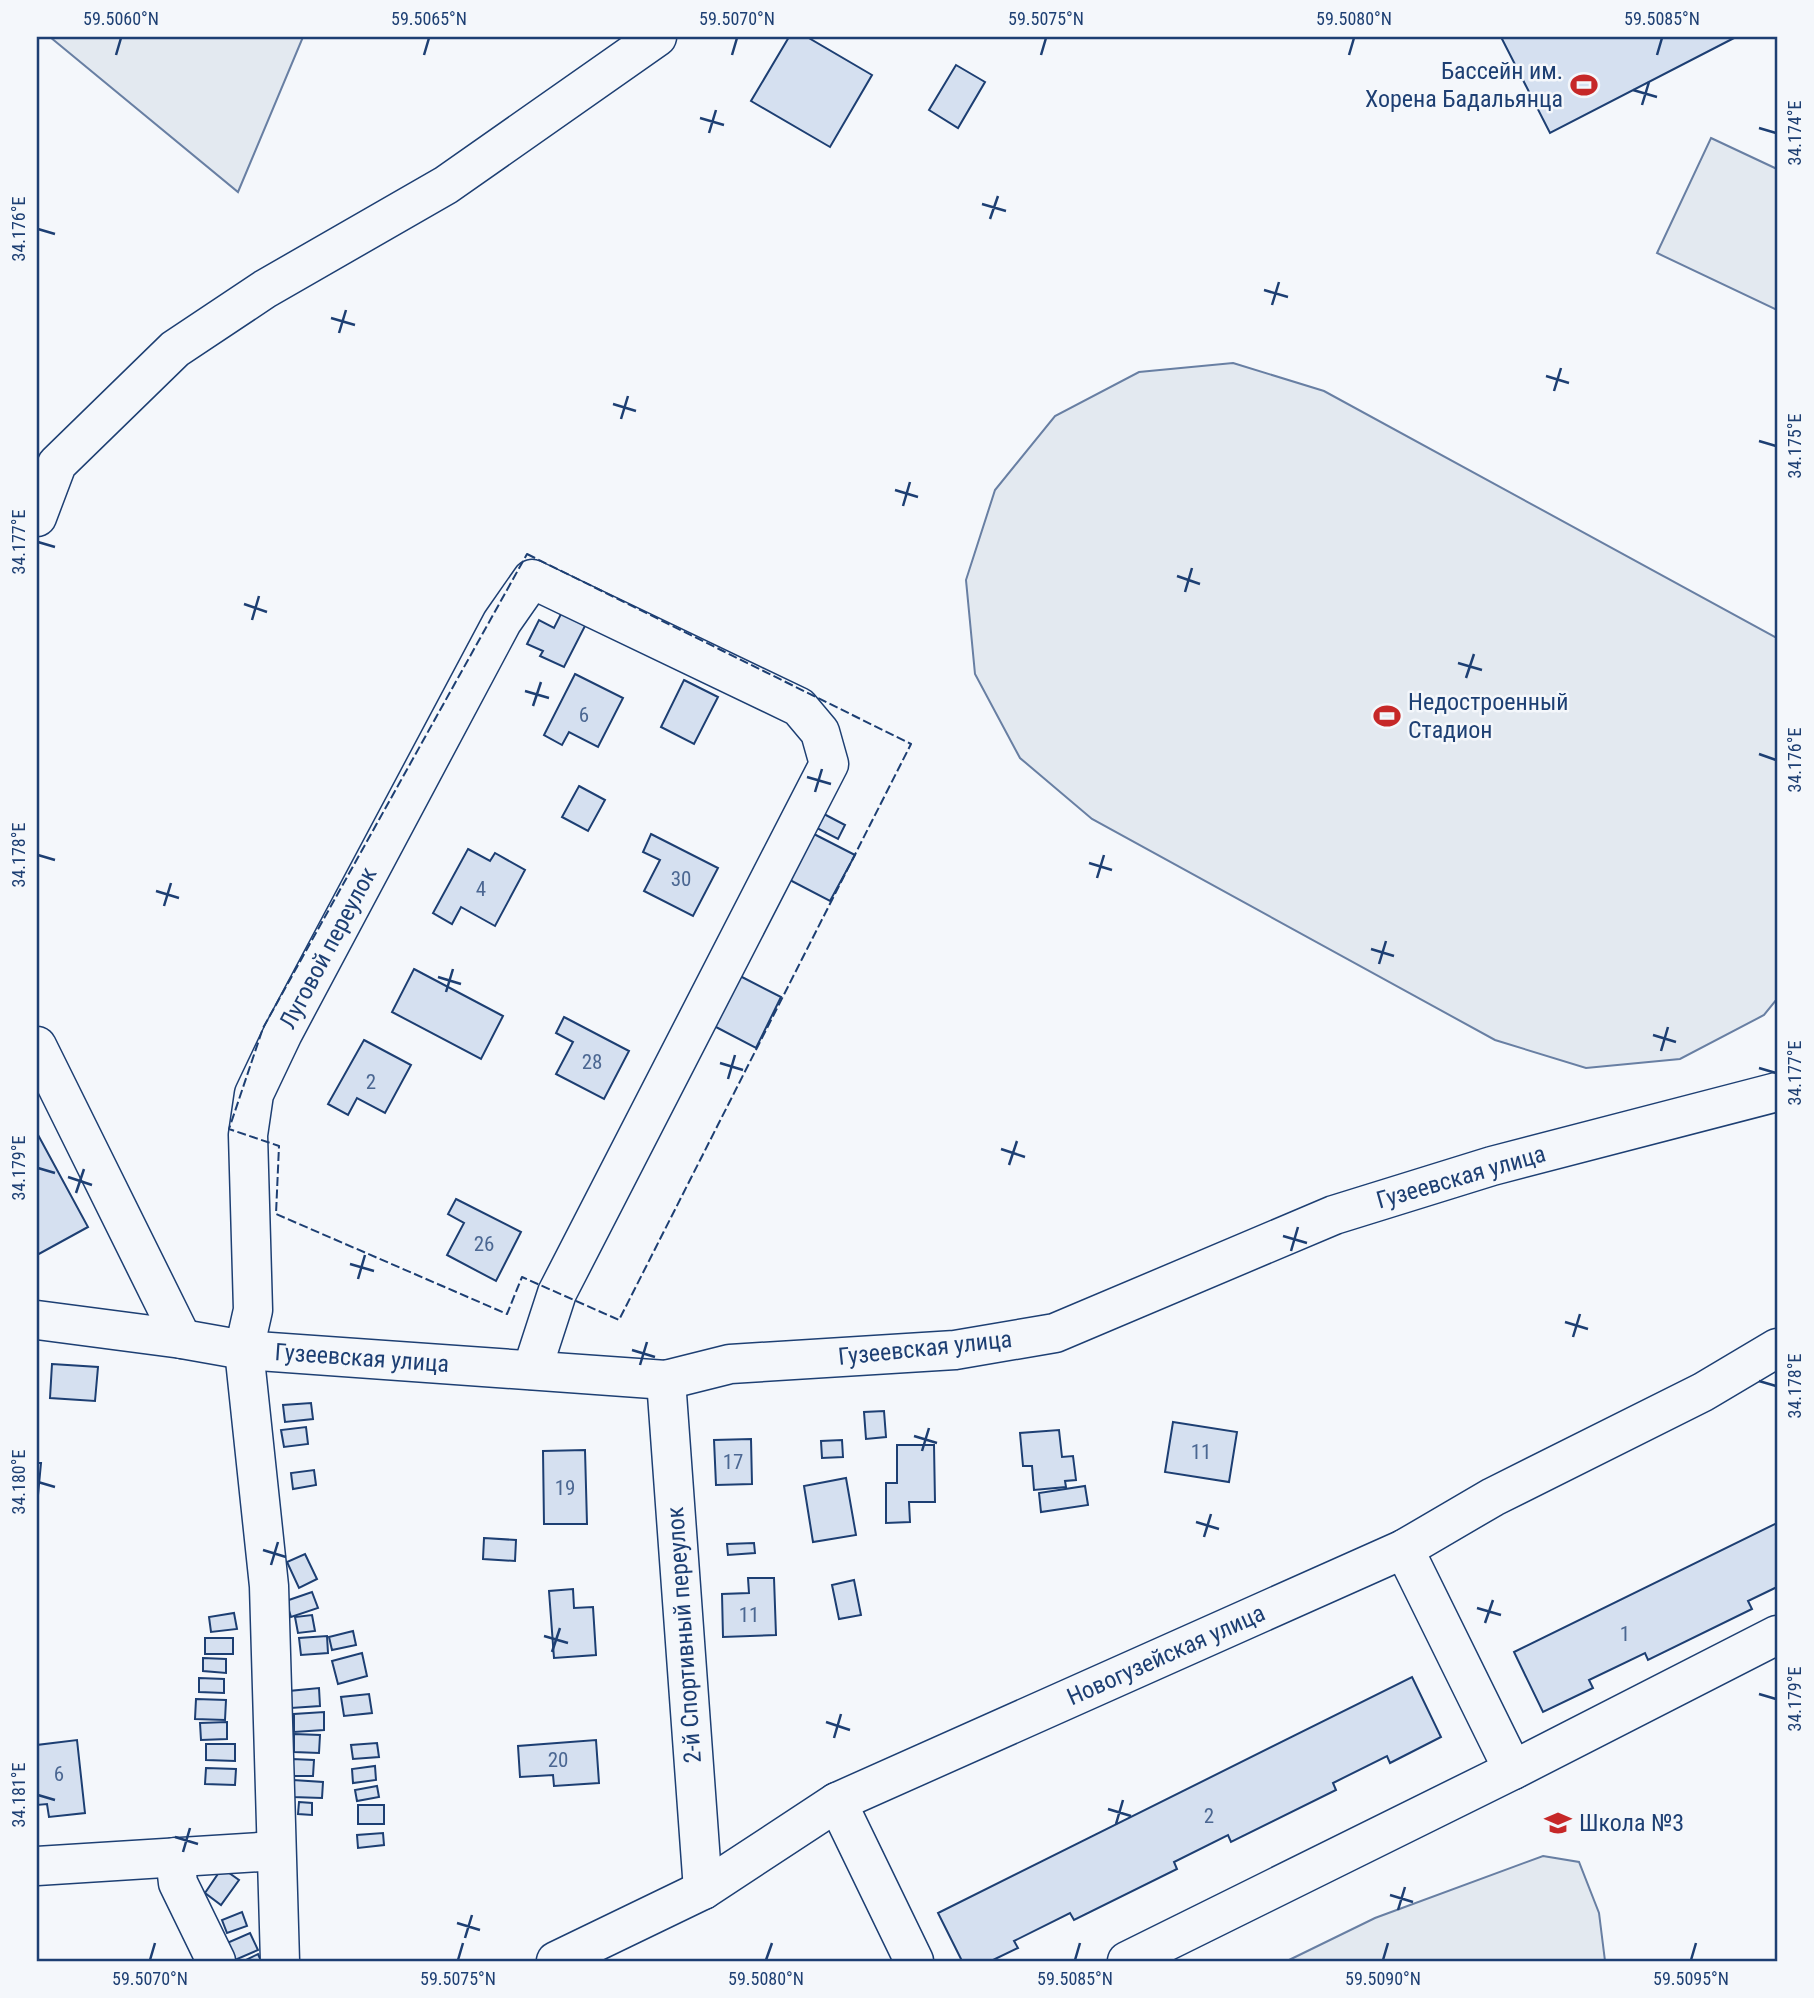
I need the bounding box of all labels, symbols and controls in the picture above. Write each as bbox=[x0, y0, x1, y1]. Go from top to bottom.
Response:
text: 59.5060°N bbox=[83, 8, 159, 29]
text: 59.5065°N bbox=[391, 8, 467, 29]
text: 59.5070°N bbox=[699, 8, 775, 29]
text: 59.5075°N bbox=[1008, 8, 1084, 29]
text: 59.5080°N bbox=[1316, 8, 1392, 29]
text: 59.5085°N bbox=[1624, 8, 1700, 29]
place label: Бассейн им. Хорена Бадальянца bbox=[1365, 57, 1563, 113]
sports icon: Бассейн им. Хорена Бадальянца bbox=[1569, 70, 1599, 100]
text: 34.174°E bbox=[1784, 101, 1805, 165]
text: 34.176°E bbox=[8, 197, 29, 261]
text: 34.175°E bbox=[1784, 414, 1805, 478]
text: 34.177°E bbox=[8, 510, 29, 574]
place label: Недостроенный Стадион bbox=[1408, 688, 1568, 744]
sports icon: Недостроенный Стадион bbox=[1372, 701, 1402, 731]
house number: 6 bbox=[579, 703, 589, 727]
text: 34.176°E bbox=[1784, 728, 1805, 792]
text: 34.178°E bbox=[8, 823, 29, 887]
street label: Луговой переулок bbox=[274, 862, 383, 1034]
house number: 30 bbox=[671, 867, 691, 891]
house number: 4 bbox=[476, 877, 486, 901]
text: 34.177°E bbox=[1784, 1041, 1805, 1105]
house number: 28 bbox=[582, 1050, 602, 1074]
house number: 2 bbox=[366, 1070, 376, 1094]
text: 34.179°E bbox=[8, 1136, 29, 1200]
street label: Гузеевская улица bbox=[1373, 1139, 1549, 1215]
house number: 26 bbox=[474, 1232, 494, 1256]
street label: Гузеевская улица bbox=[837, 1325, 1013, 1371]
street label: Гузеевская улица bbox=[274, 1338, 450, 1378]
text: 34.178°E bbox=[1784, 1354, 1805, 1418]
house number: 11 bbox=[1191, 1440, 1211, 1464]
text: 34.180°E bbox=[8, 1450, 29, 1514]
house number: 17 bbox=[723, 1450, 743, 1474]
house number: 19 bbox=[555, 1476, 575, 1500]
street label: 2-й Спортивный переулок bbox=[661, 1505, 707, 1764]
street label: Новогузейская улица bbox=[1063, 1599, 1269, 1711]
house number: 11 bbox=[739, 1603, 759, 1627]
house number: 1 bbox=[1620, 1622, 1630, 1646]
text: 34.179°E bbox=[1784, 1667, 1805, 1731]
house number: 20 bbox=[548, 1748, 568, 1772]
house number: 6 bbox=[54, 1762, 64, 1786]
text: 34.181°E bbox=[8, 1763, 29, 1827]
house number: 2 bbox=[1204, 1804, 1214, 1828]
school or university icon: Школа №3 bbox=[1543, 1808, 1573, 1838]
place label: Школа №3 bbox=[1579, 1809, 1684, 1837]
text: 59.5070°N bbox=[112, 1968, 188, 1989]
text: 59.5075°N bbox=[420, 1968, 496, 1989]
text: 59.5080°N bbox=[728, 1968, 804, 1989]
text: 59.5085°N bbox=[1037, 1968, 1113, 1989]
text: 59.5090°N bbox=[1345, 1968, 1421, 1989]
text: 59.5095°N bbox=[1653, 1968, 1729, 1989]

